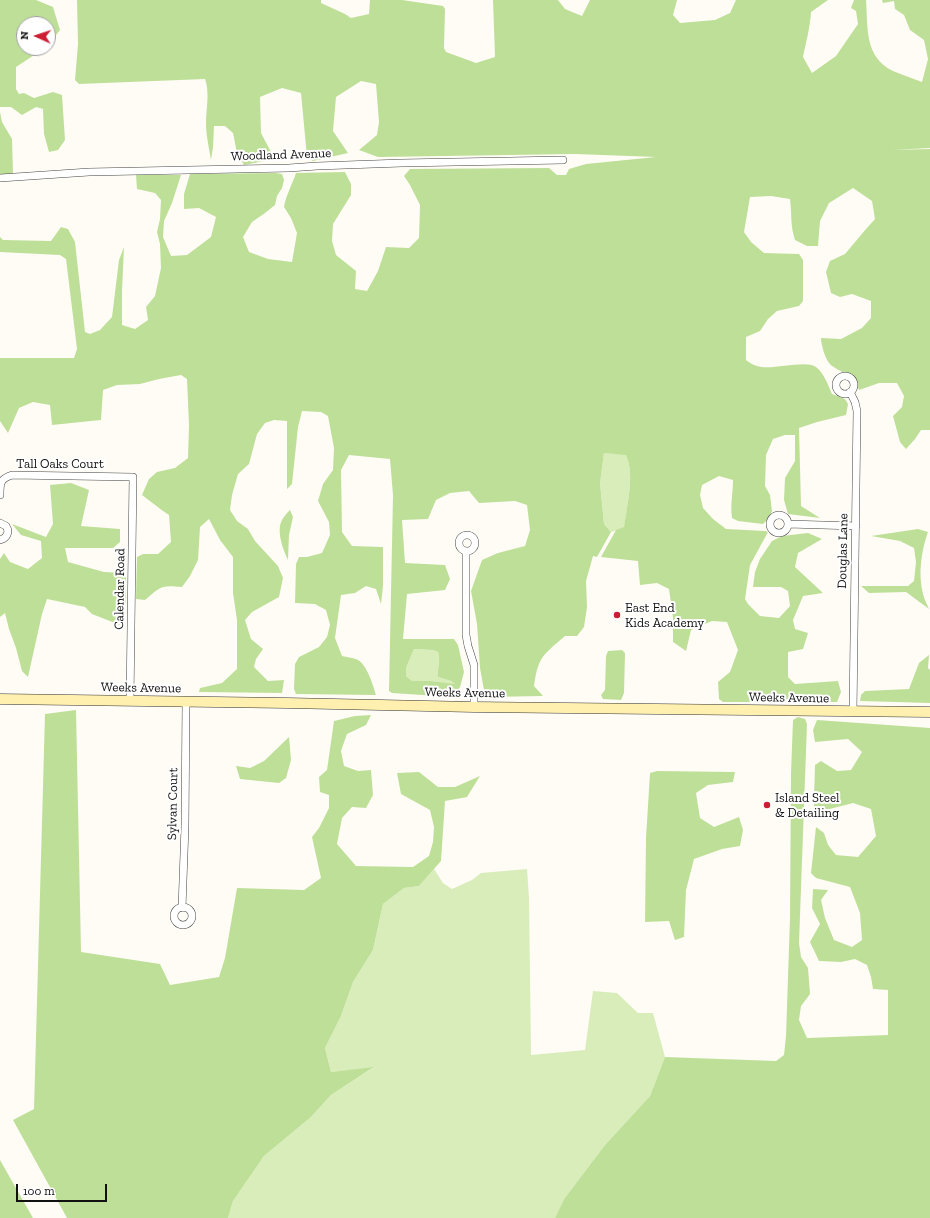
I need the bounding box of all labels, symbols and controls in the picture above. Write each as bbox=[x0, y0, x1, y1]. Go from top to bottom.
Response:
north arrow bbox=[16, 16, 56, 56]
text: N bbox=[18, 31, 31, 40]
street label: Woodland Avenue bbox=[231, 145, 331, 165]
street label: Tall Oaks Court bbox=[16, 456, 104, 472]
street label: Douglas Lane bbox=[835, 513, 851, 589]
street label: Calendar Road bbox=[111, 548, 129, 630]
place label: East End Kids Academy bbox=[625, 600, 704, 631]
marker: East End Kids Academy bbox=[612, 610, 622, 620]
street label: Weeks Avenue bbox=[101, 680, 181, 696]
street label: Weeks Avenue bbox=[425, 685, 505, 701]
street label: Weeks Avenue bbox=[749, 690, 829, 706]
street label: Sylvan Court bbox=[165, 768, 181, 840]
place label: Island Steel & Detailing bbox=[775, 790, 839, 821]
marker: Island Steel & Detailing bbox=[762, 800, 772, 810]
scale bar bbox=[18, 1176, 109, 1202]
text: 100 m bbox=[23, 1184, 55, 1198]

